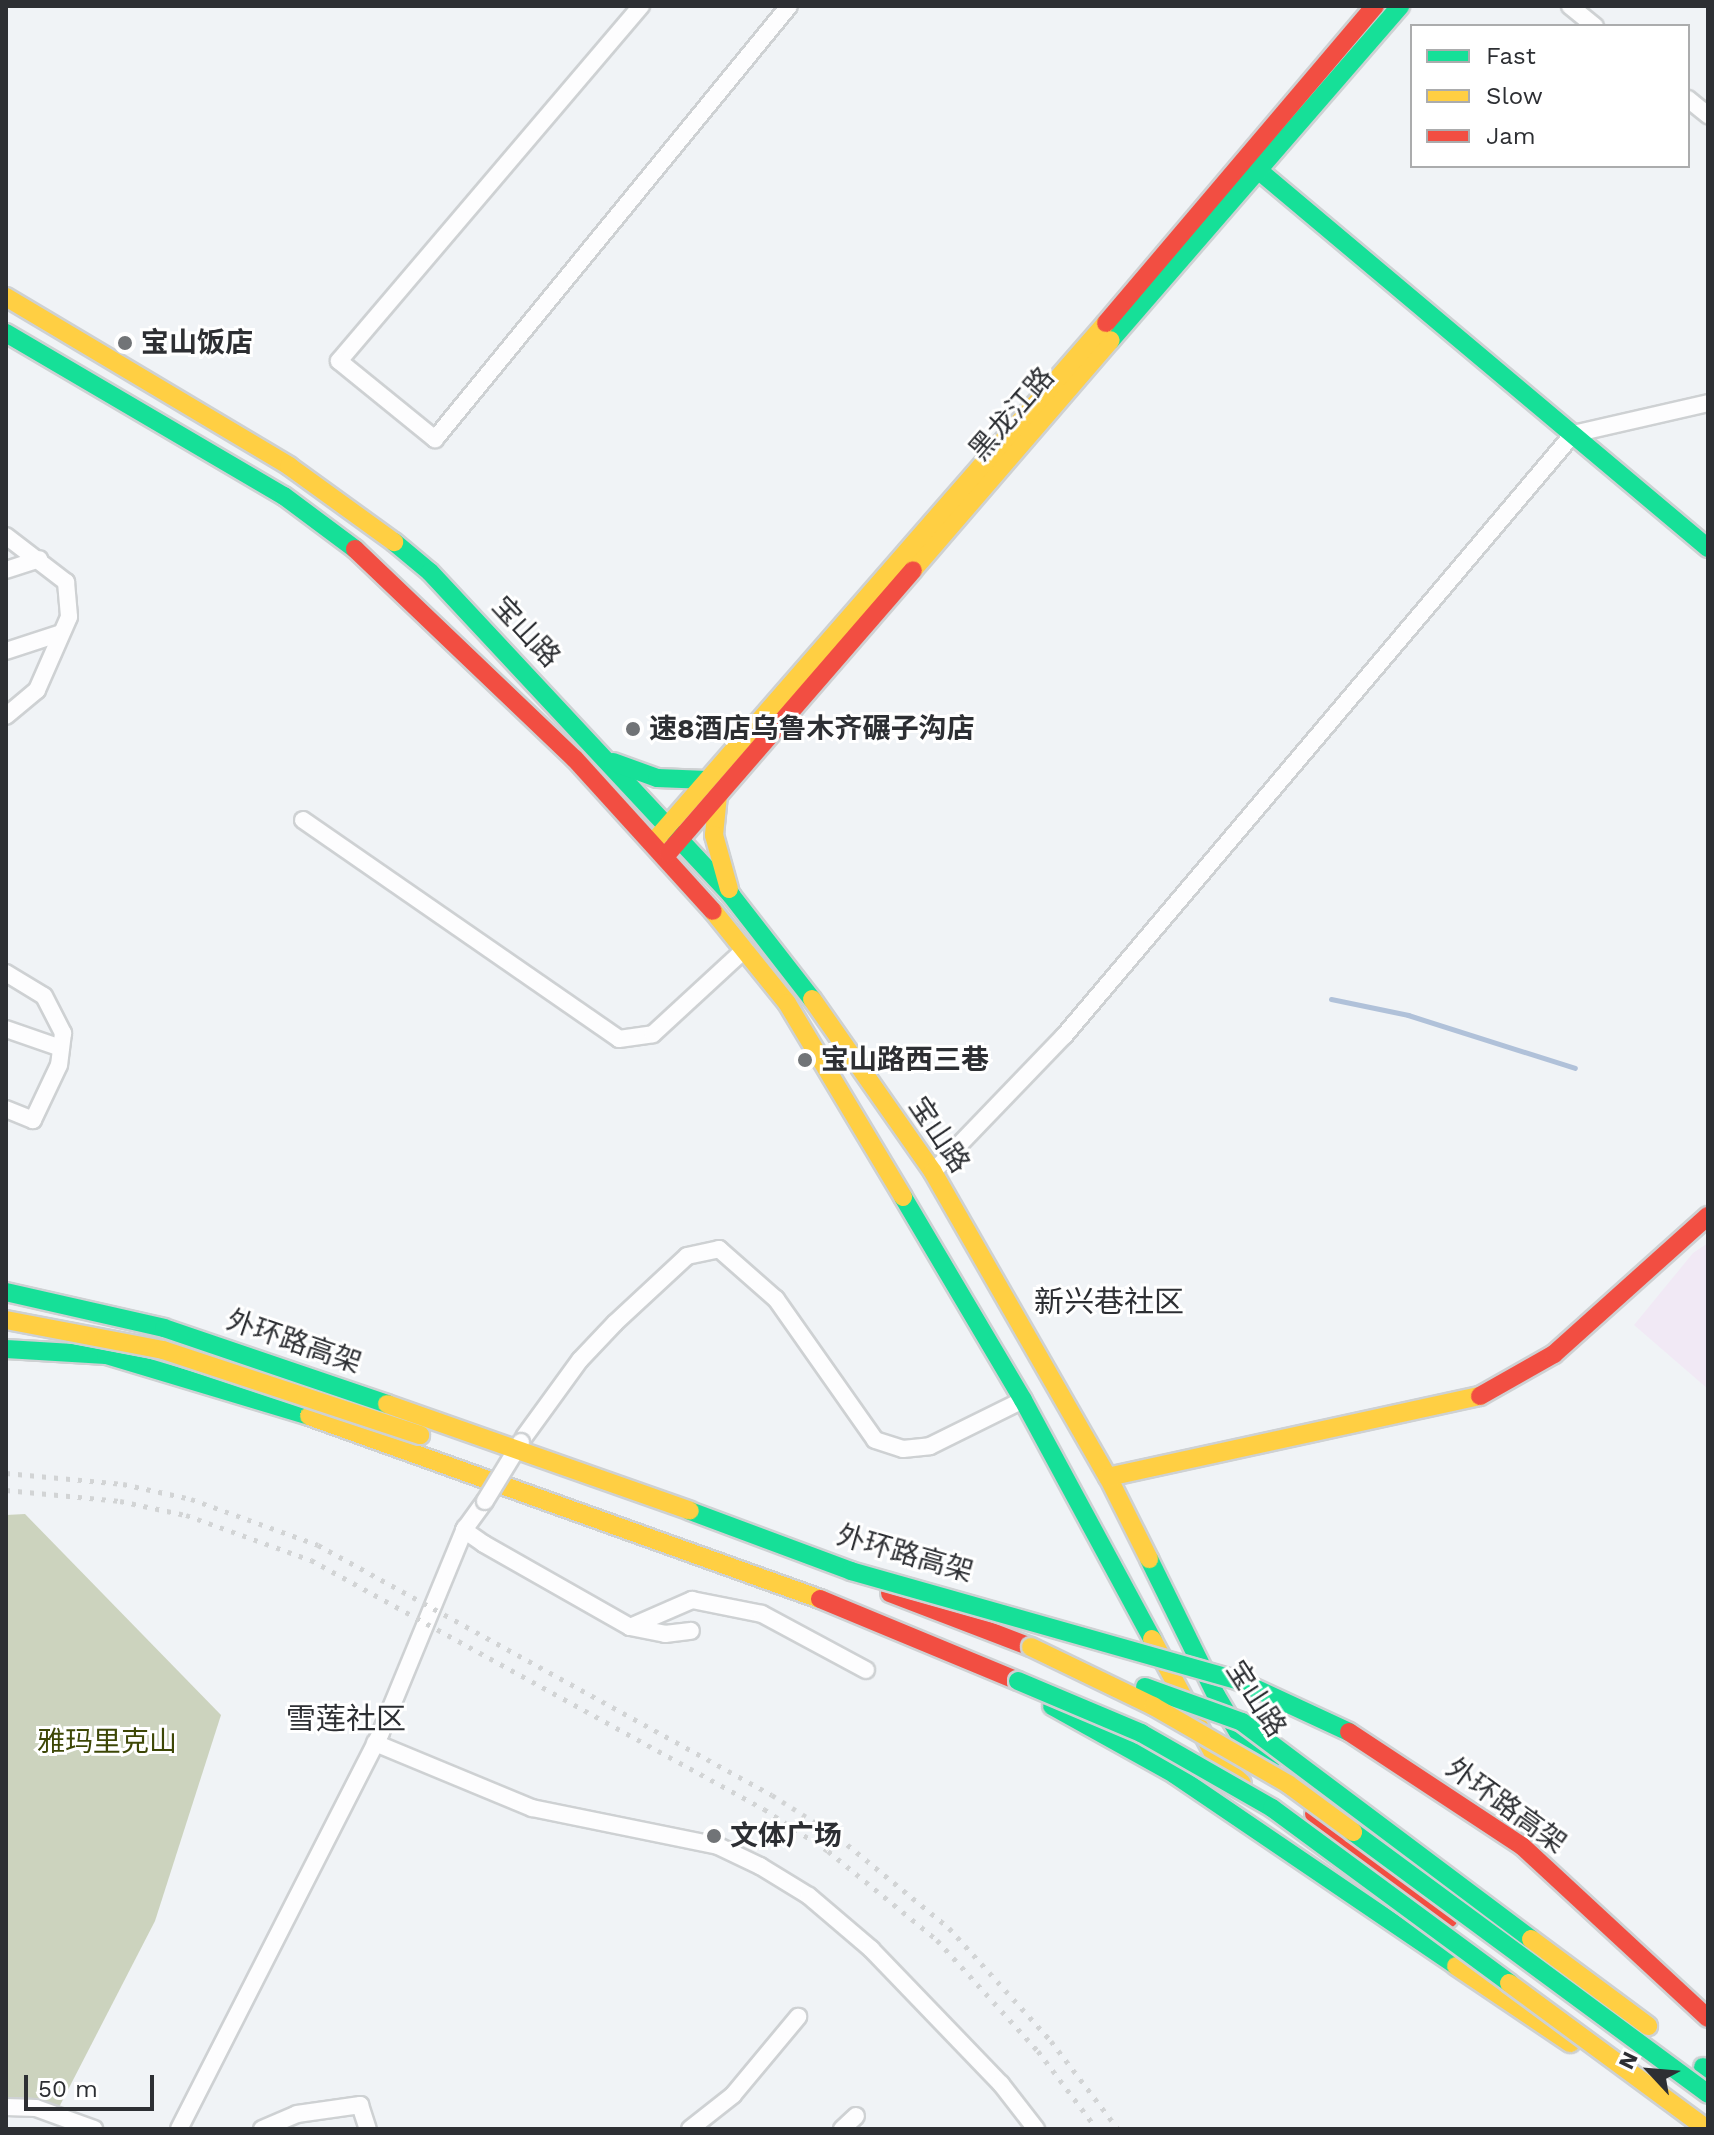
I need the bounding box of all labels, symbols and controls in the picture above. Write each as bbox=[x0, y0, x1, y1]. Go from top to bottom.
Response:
legend bbox=[1410, 24, 1690, 168]
text: Fast bbox=[1486, 42, 1536, 70]
text: Slow bbox=[1486, 82, 1543, 110]
text: Jam bbox=[1486, 122, 1536, 150]
place label: 宝山饭店 bbox=[141, 326, 253, 360]
marker: 宝山饭店 bbox=[116, 334, 134, 352]
street label: 黑龙江路 bbox=[963, 361, 1061, 467]
street label: 宝山路 bbox=[485, 590, 567, 674]
place label: 速8酒店乌鲁木齐碾子沟店 bbox=[649, 712, 975, 746]
marker: 速8酒店乌鲁木齐碾子沟店 bbox=[624, 720, 642, 738]
place label: 宝山路西三巷 bbox=[821, 1043, 989, 1077]
marker: 宝山路西三巷 bbox=[796, 1051, 814, 1069]
street label: 宝山路 bbox=[902, 1091, 976, 1179]
district label: 新兴巷社区 bbox=[1034, 1284, 1184, 1320]
street label: 外环路高架 bbox=[222, 1303, 366, 1381]
street label: 外环路高架 bbox=[833, 1519, 977, 1589]
street label: 宝山路 bbox=[1219, 1655, 1293, 1743]
district label: 雪莲社区 bbox=[286, 1701, 406, 1737]
park label: 雅玛里克山 bbox=[37, 1725, 177, 1759]
street label: 外环路高架 bbox=[1439, 1751, 1573, 1861]
place label: 文体广场 bbox=[730, 1819, 842, 1853]
marker: 文体广场 bbox=[705, 1827, 723, 1845]
north arrow bbox=[1610, 2031, 1690, 2111]
text: N bbox=[1613, 2047, 1643, 2073]
scale bar bbox=[28, 2059, 158, 2109]
text: 50 m bbox=[38, 2075, 98, 2103]

